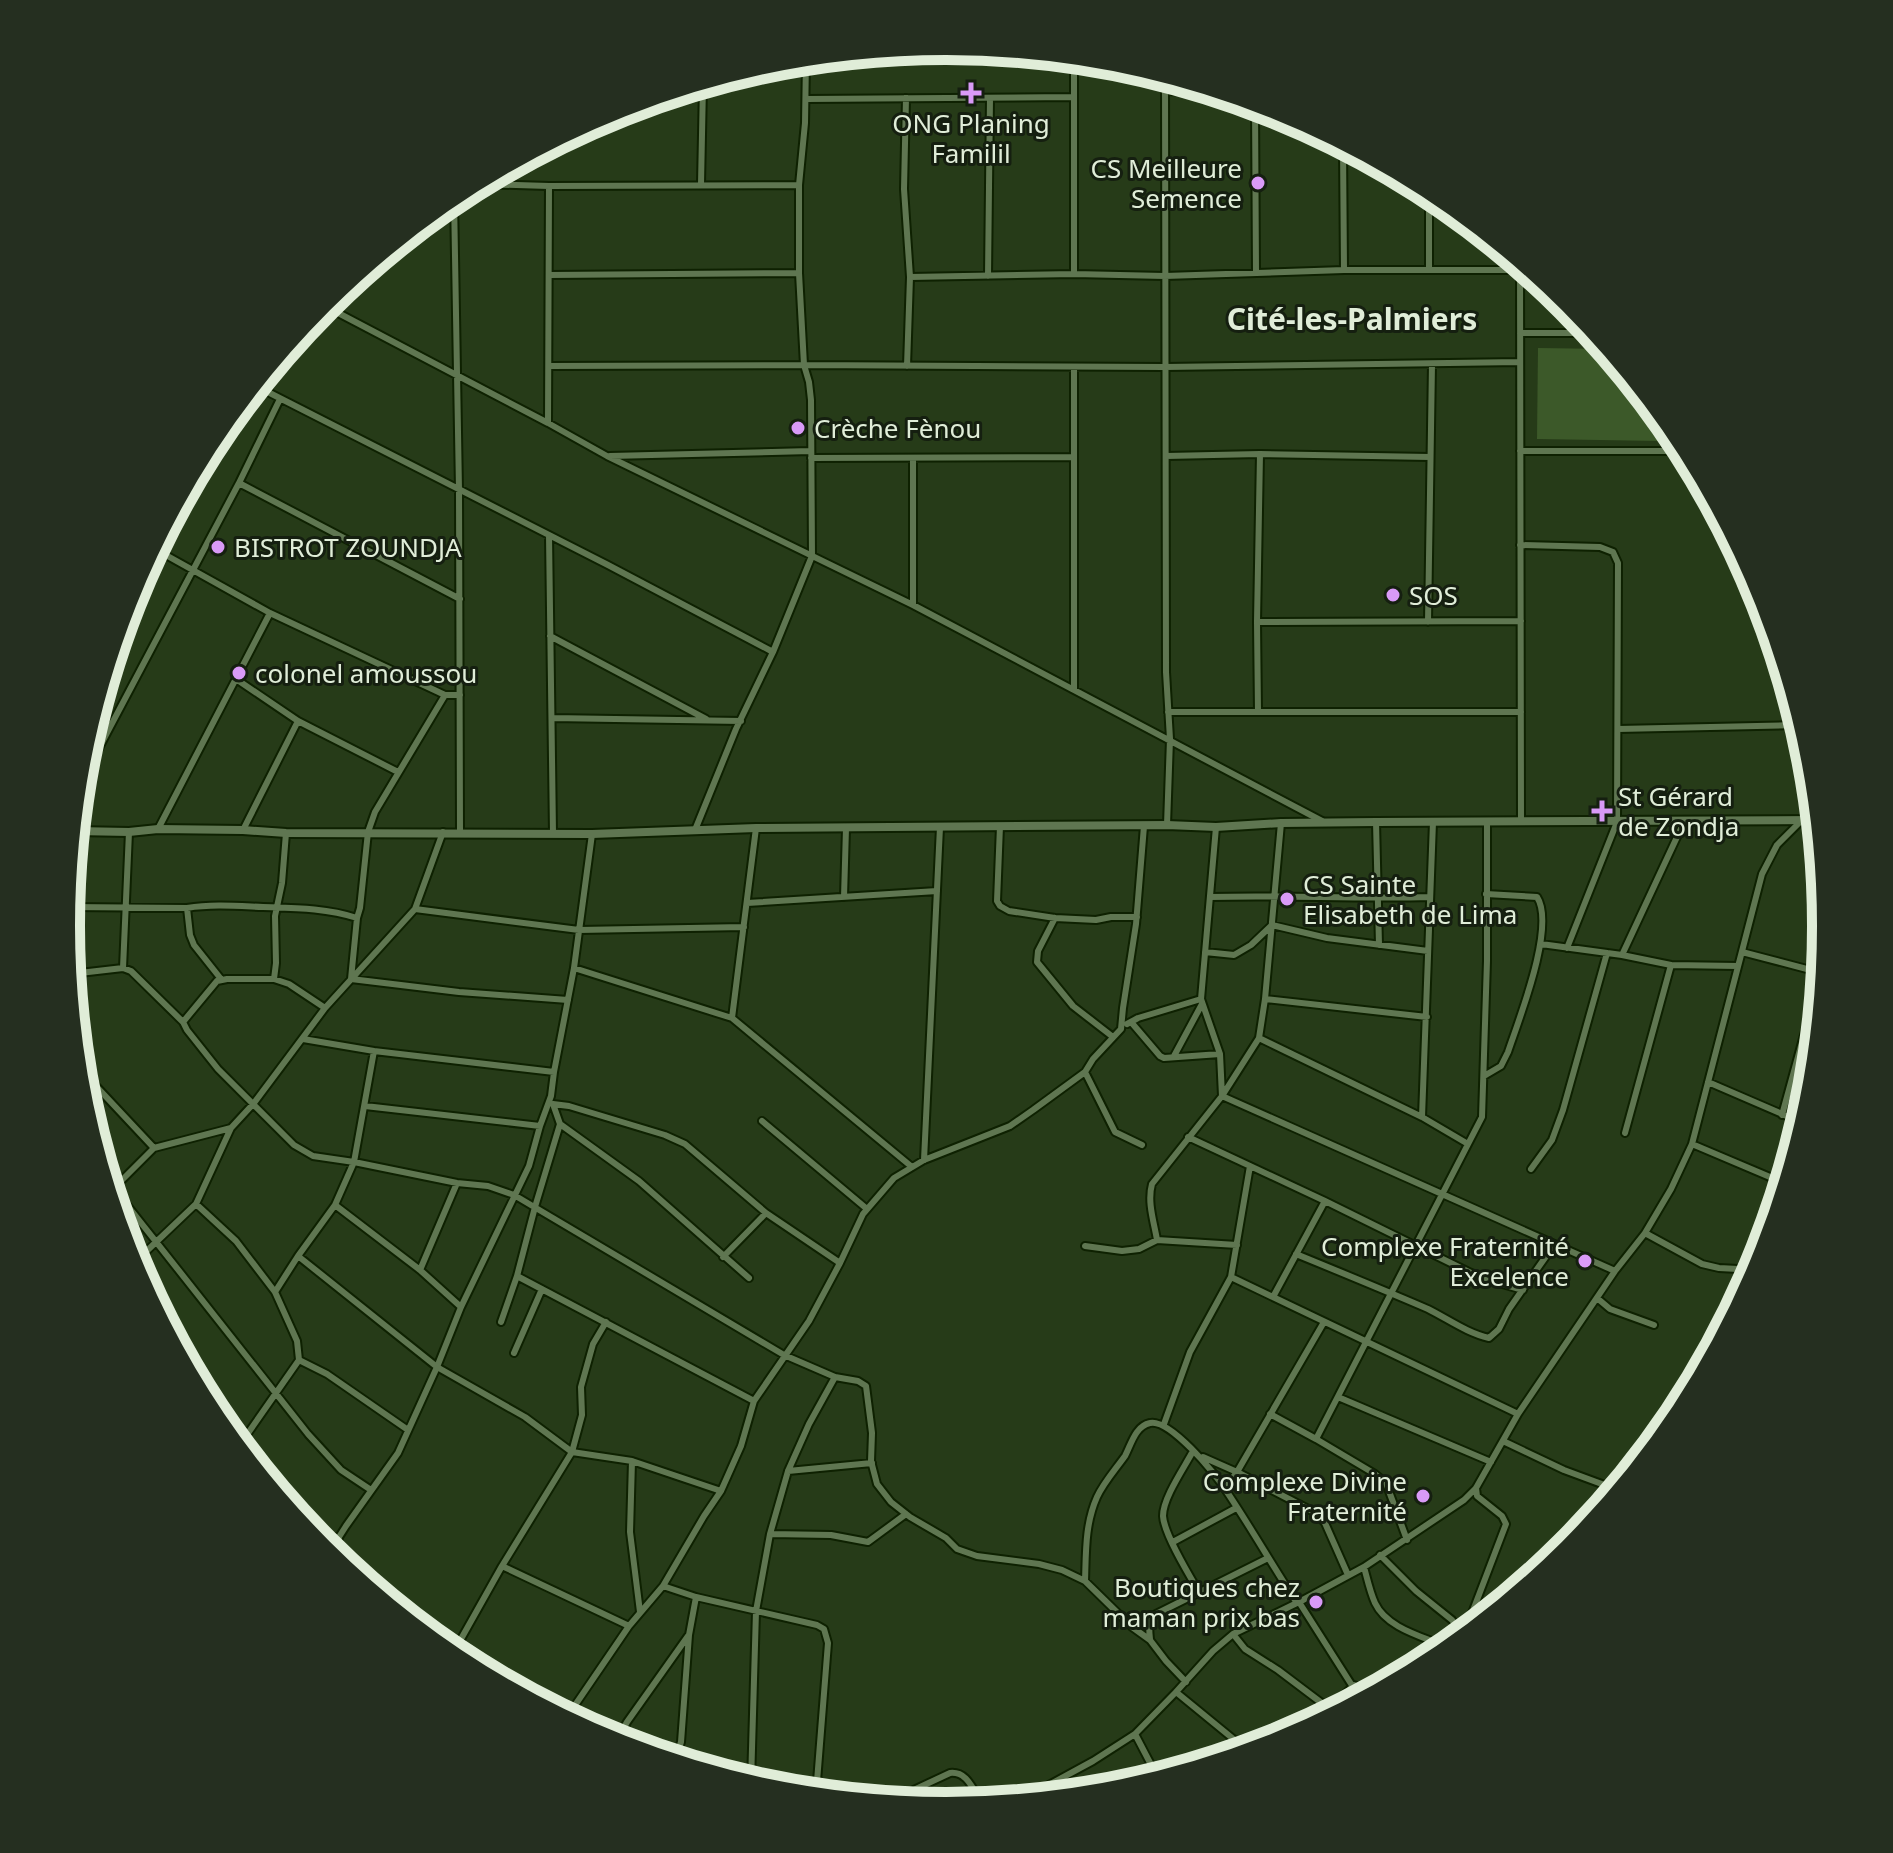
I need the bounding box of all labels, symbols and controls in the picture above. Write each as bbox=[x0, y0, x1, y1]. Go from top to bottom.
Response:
marker: ONG Planing Familil bbox=[960, 82, 982, 104]
place label: ONG Planing Familil bbox=[892, 105, 1050, 171]
place label: CS Meilleure Semence bbox=[1091, 150, 1242, 216]
marker: CS Meilleure Semence bbox=[1249, 174, 1267, 192]
district label: Cité-les-Palmiers bbox=[1227, 298, 1477, 339]
place label: Crèche Fènou bbox=[814, 410, 981, 446]
marker: Crèche Fènou bbox=[789, 419, 807, 437]
place label: BISTROT ZOUNDJA bbox=[234, 529, 462, 565]
marker: BISTROT ZOUNDJA bbox=[209, 538, 227, 556]
place label: SOS bbox=[1409, 577, 1458, 613]
marker: SOS bbox=[1384, 586, 1402, 604]
place label: colonel amoussou bbox=[255, 655, 477, 691]
marker: colonel amoussou bbox=[230, 664, 248, 682]
place label: St Gérard de Zondja bbox=[1618, 778, 1739, 844]
marker: St Gérard de Zondja bbox=[1593, 802, 1611, 820]
place label: CS Sainte Elisabeth de Lima bbox=[1303, 866, 1517, 932]
marker: CS Sainte Elisabeth de Lima bbox=[1278, 890, 1296, 908]
place label: Complexe Fraternité Excelence bbox=[1321, 1228, 1569, 1294]
marker: Complexe Fraternité Excelence bbox=[1576, 1252, 1594, 1270]
place label: Complexe Divine Fraternité bbox=[1203, 1463, 1407, 1529]
marker: Complexe Divine Fraternité bbox=[1414, 1487, 1432, 1505]
place label: Boutiques chez maman prix bas bbox=[1102, 1569, 1300, 1635]
marker: Boutiques chez maman prix bas bbox=[1307, 1593, 1325, 1611]

